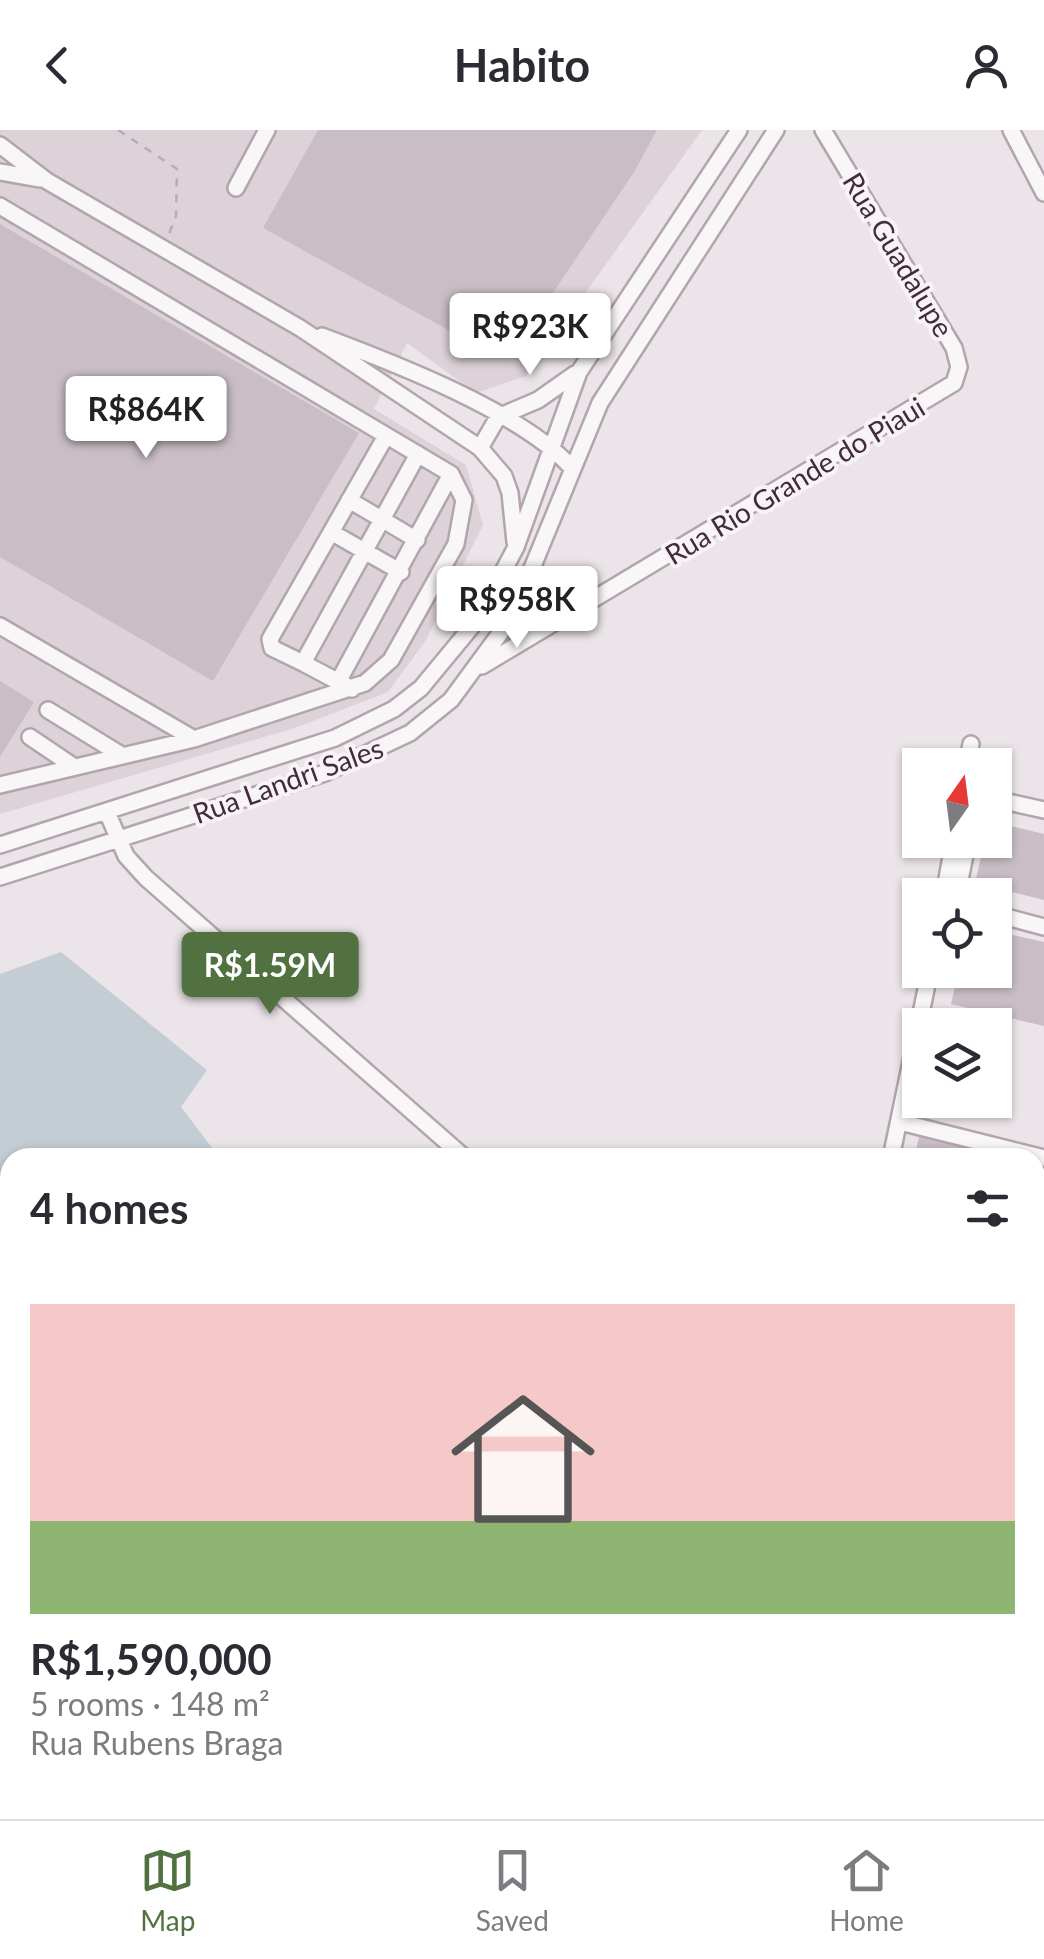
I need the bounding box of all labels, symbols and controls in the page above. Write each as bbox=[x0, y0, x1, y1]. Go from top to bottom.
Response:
icon: back bbox=[30, 38, 85, 93]
text: Habito bbox=[454, 38, 590, 92]
icon: person bbox=[959, 38, 1014, 93]
street label: Rua Guadalupe bbox=[836, 166, 961, 343]
pin: R$923K bbox=[449, 293, 611, 378]
text: R$923K bbox=[472, 306, 588, 345]
pin: R$864K bbox=[65, 376, 227, 461]
text: R$864K bbox=[88, 389, 204, 428]
street label: Rua Rio Grande do Piaui bbox=[659, 389, 930, 571]
pin: R$958K bbox=[436, 566, 598, 651]
text: R$958K bbox=[459, 579, 575, 618]
street label: Rua Landri Sales bbox=[188, 730, 387, 830]
north arrow bbox=[902, 748, 1012, 858]
map controls bbox=[902, 748, 1012, 1118]
button: locate bbox=[902, 878, 1012, 988]
pin: R$1.59M bbox=[178, 932, 362, 1017]
text: R$1.59M bbox=[204, 945, 336, 984]
button: layers bbox=[902, 1008, 1012, 1118]
icon: filters bbox=[960, 1181, 1015, 1236]
text: 4 homes bbox=[30, 1183, 188, 1233]
icon: home bbox=[433, 1369, 613, 1549]
text: R$1,590,000 bbox=[30, 1634, 272, 1684]
text: 5 rooms · 148 m² bbox=[30, 1684, 270, 1723]
text: Rua Rubens Braga bbox=[30, 1723, 283, 1762]
tab: Map bbox=[140, 1843, 195, 1937]
tab: Saved bbox=[476, 1843, 549, 1937]
tab: Home bbox=[829, 1843, 904, 1937]

